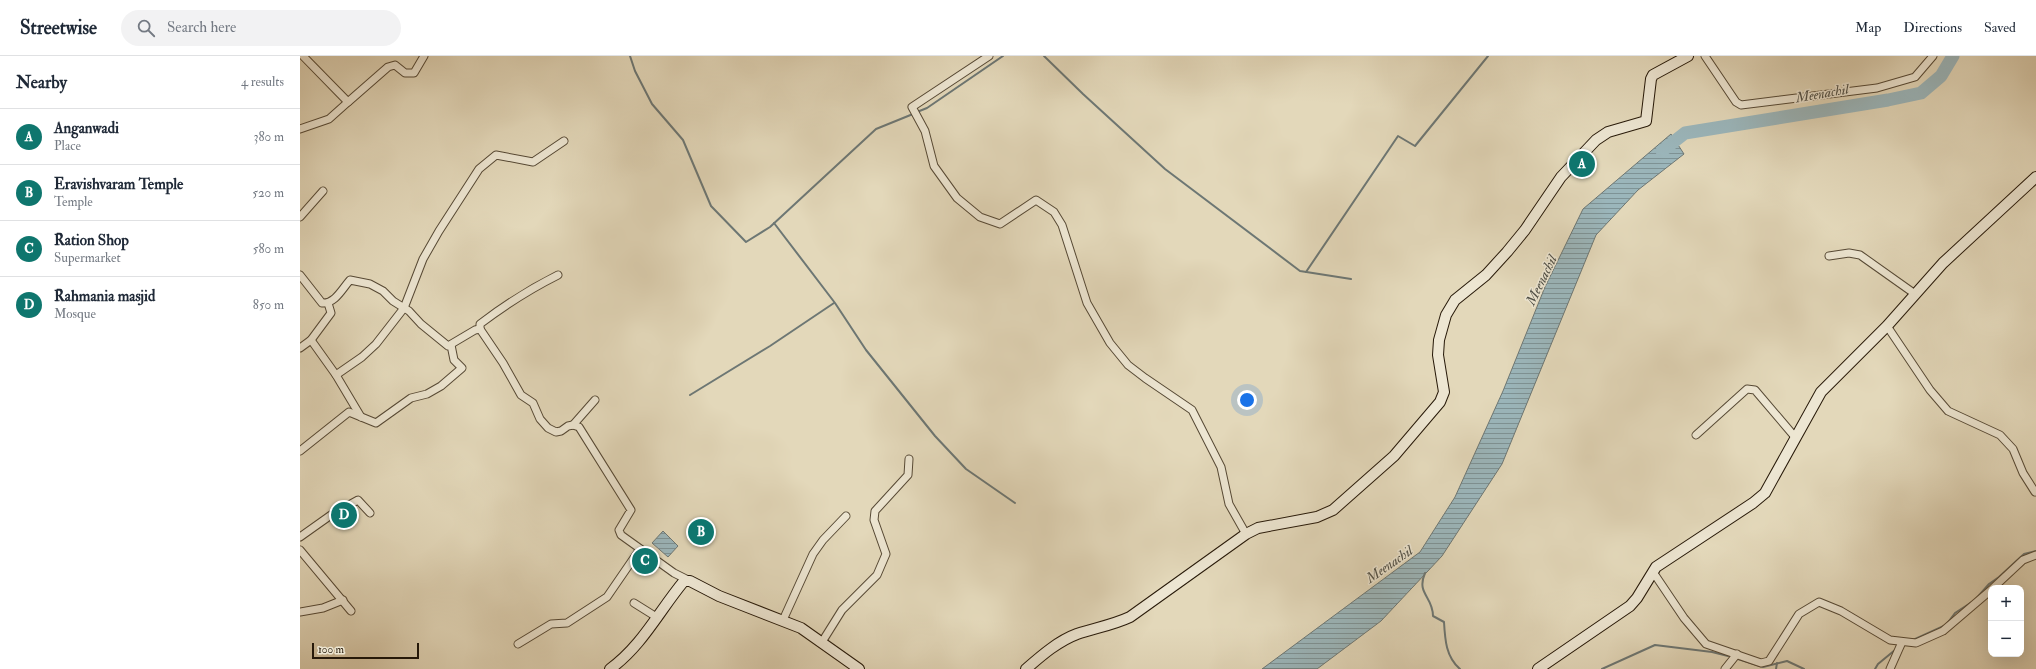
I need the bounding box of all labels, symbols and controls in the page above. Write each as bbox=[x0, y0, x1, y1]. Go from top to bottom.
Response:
search box bbox=[121, 10, 401, 46]
text: Streetwise bbox=[20, 16, 97, 40]
icon: search bbox=[135, 17, 157, 39]
text: Search here bbox=[167, 18, 236, 37]
text: Map bbox=[1855, 19, 1881, 36]
text: Directions bbox=[1903, 19, 1962, 36]
text: Saved bbox=[1984, 19, 2016, 36]
text: Nearby bbox=[16, 72, 67, 93]
text: 4 results bbox=[241, 74, 284, 90]
water label: Meenachil bbox=[1793, 80, 1852, 107]
text: Anganwadi bbox=[54, 119, 119, 138]
text: A bbox=[25, 129, 33, 145]
text: 380 m bbox=[253, 129, 284, 145]
text: Place bbox=[54, 138, 81, 154]
pin: A bbox=[1569, 149, 1595, 179]
text: Eravishvaram Temple bbox=[54, 175, 183, 194]
text: B bbox=[25, 185, 33, 201]
text: 520 m bbox=[252, 185, 284, 201]
text: Temple bbox=[54, 194, 93, 210]
text: Ration Shop bbox=[54, 231, 129, 250]
text: C bbox=[24, 241, 34, 257]
text: 580 m bbox=[253, 241, 284, 257]
text: Supermarket bbox=[54, 250, 121, 266]
water label: Meenachil bbox=[1522, 251, 1562, 309]
text: Rahmania masjid bbox=[54, 287, 155, 306]
text: D bbox=[24, 297, 34, 313]
text: 850 m bbox=[253, 297, 284, 313]
text: Mosque bbox=[54, 306, 96, 322]
your location bbox=[1237, 390, 1257, 410]
pin: D bbox=[331, 500, 357, 530]
pin: B bbox=[688, 517, 714, 547]
water label: Meenachil bbox=[1362, 541, 1417, 587]
pin: C bbox=[632, 546, 658, 576]
map controls bbox=[1988, 585, 2024, 657]
button: + bbox=[1988, 585, 2024, 621]
button: − bbox=[1988, 621, 2024, 657]
scale bar bbox=[312, 641, 419, 660]
text: 100 m bbox=[318, 643, 344, 656]

